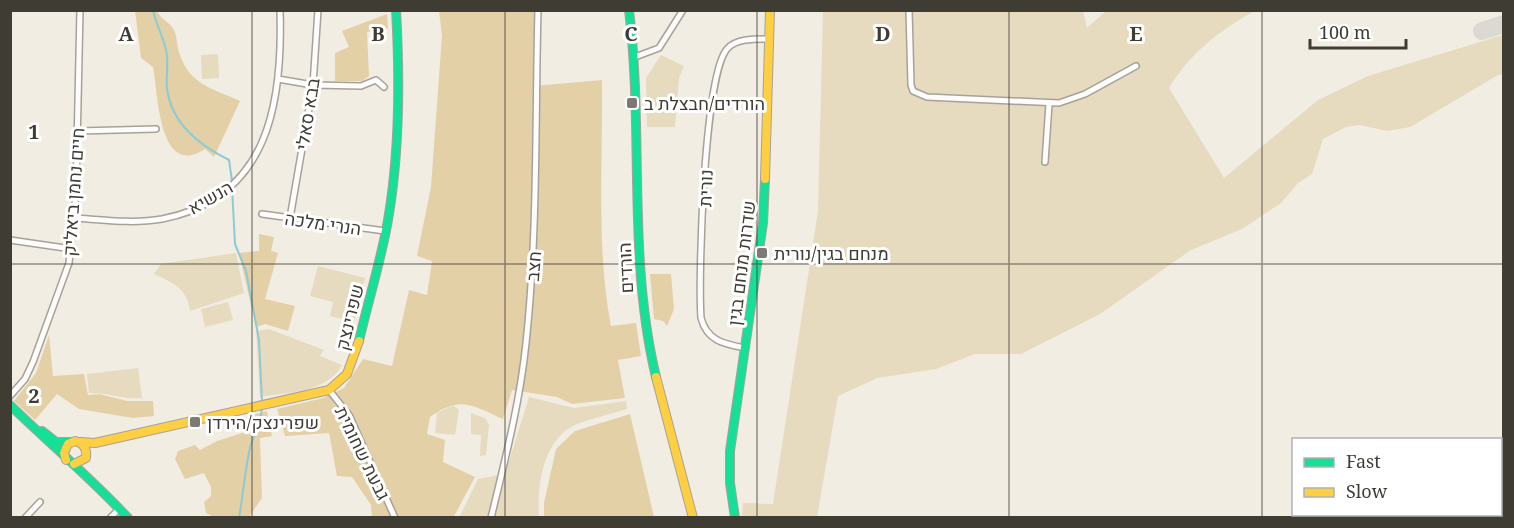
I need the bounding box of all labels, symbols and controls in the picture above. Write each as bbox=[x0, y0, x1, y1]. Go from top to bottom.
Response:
scale bar bbox=[1310, 12, 1406, 50]
text: A bbox=[118, 20, 134, 47]
text: B bbox=[371, 20, 385, 47]
text: C bbox=[624, 20, 638, 47]
text: D bbox=[875, 20, 891, 47]
text: E bbox=[1129, 20, 1143, 47]
text: 100 m bbox=[1319, 20, 1371, 44]
street label: בבא סאלי bbox=[289, 76, 325, 152]
place label: הורדים/חבצלת ב bbox=[644, 91, 765, 115]
marker: הורדים/חבצלת ב bbox=[625, 96, 639, 110]
text: 1 bbox=[28, 118, 40, 145]
street label: חיים נחמן ביאליק bbox=[57, 127, 89, 257]
street label: נורית bbox=[692, 169, 718, 207]
street label: הנשיא bbox=[183, 175, 237, 219]
street label: שדרות מנחם בגין bbox=[721, 199, 761, 327]
street label: הנרי מלכה bbox=[283, 206, 363, 240]
place label: מנחם בגין/נורית bbox=[774, 241, 889, 265]
street label: הורדים bbox=[612, 242, 638, 294]
marker: מנחם בגין/נורית bbox=[755, 246, 769, 260]
street label: חצב bbox=[520, 250, 546, 282]
street label: שפרינצק bbox=[329, 281, 369, 353]
text: 2 bbox=[28, 382, 40, 409]
street label: גבעת שחומית bbox=[330, 402, 396, 504]
place label: שפרינצק/הירדן bbox=[207, 410, 319, 434]
marker: שפרינצק/הירדן bbox=[188, 415, 202, 429]
legend bbox=[1292, 438, 1502, 516]
text: Fast bbox=[1346, 449, 1381, 473]
text: Slow bbox=[1346, 479, 1388, 503]

